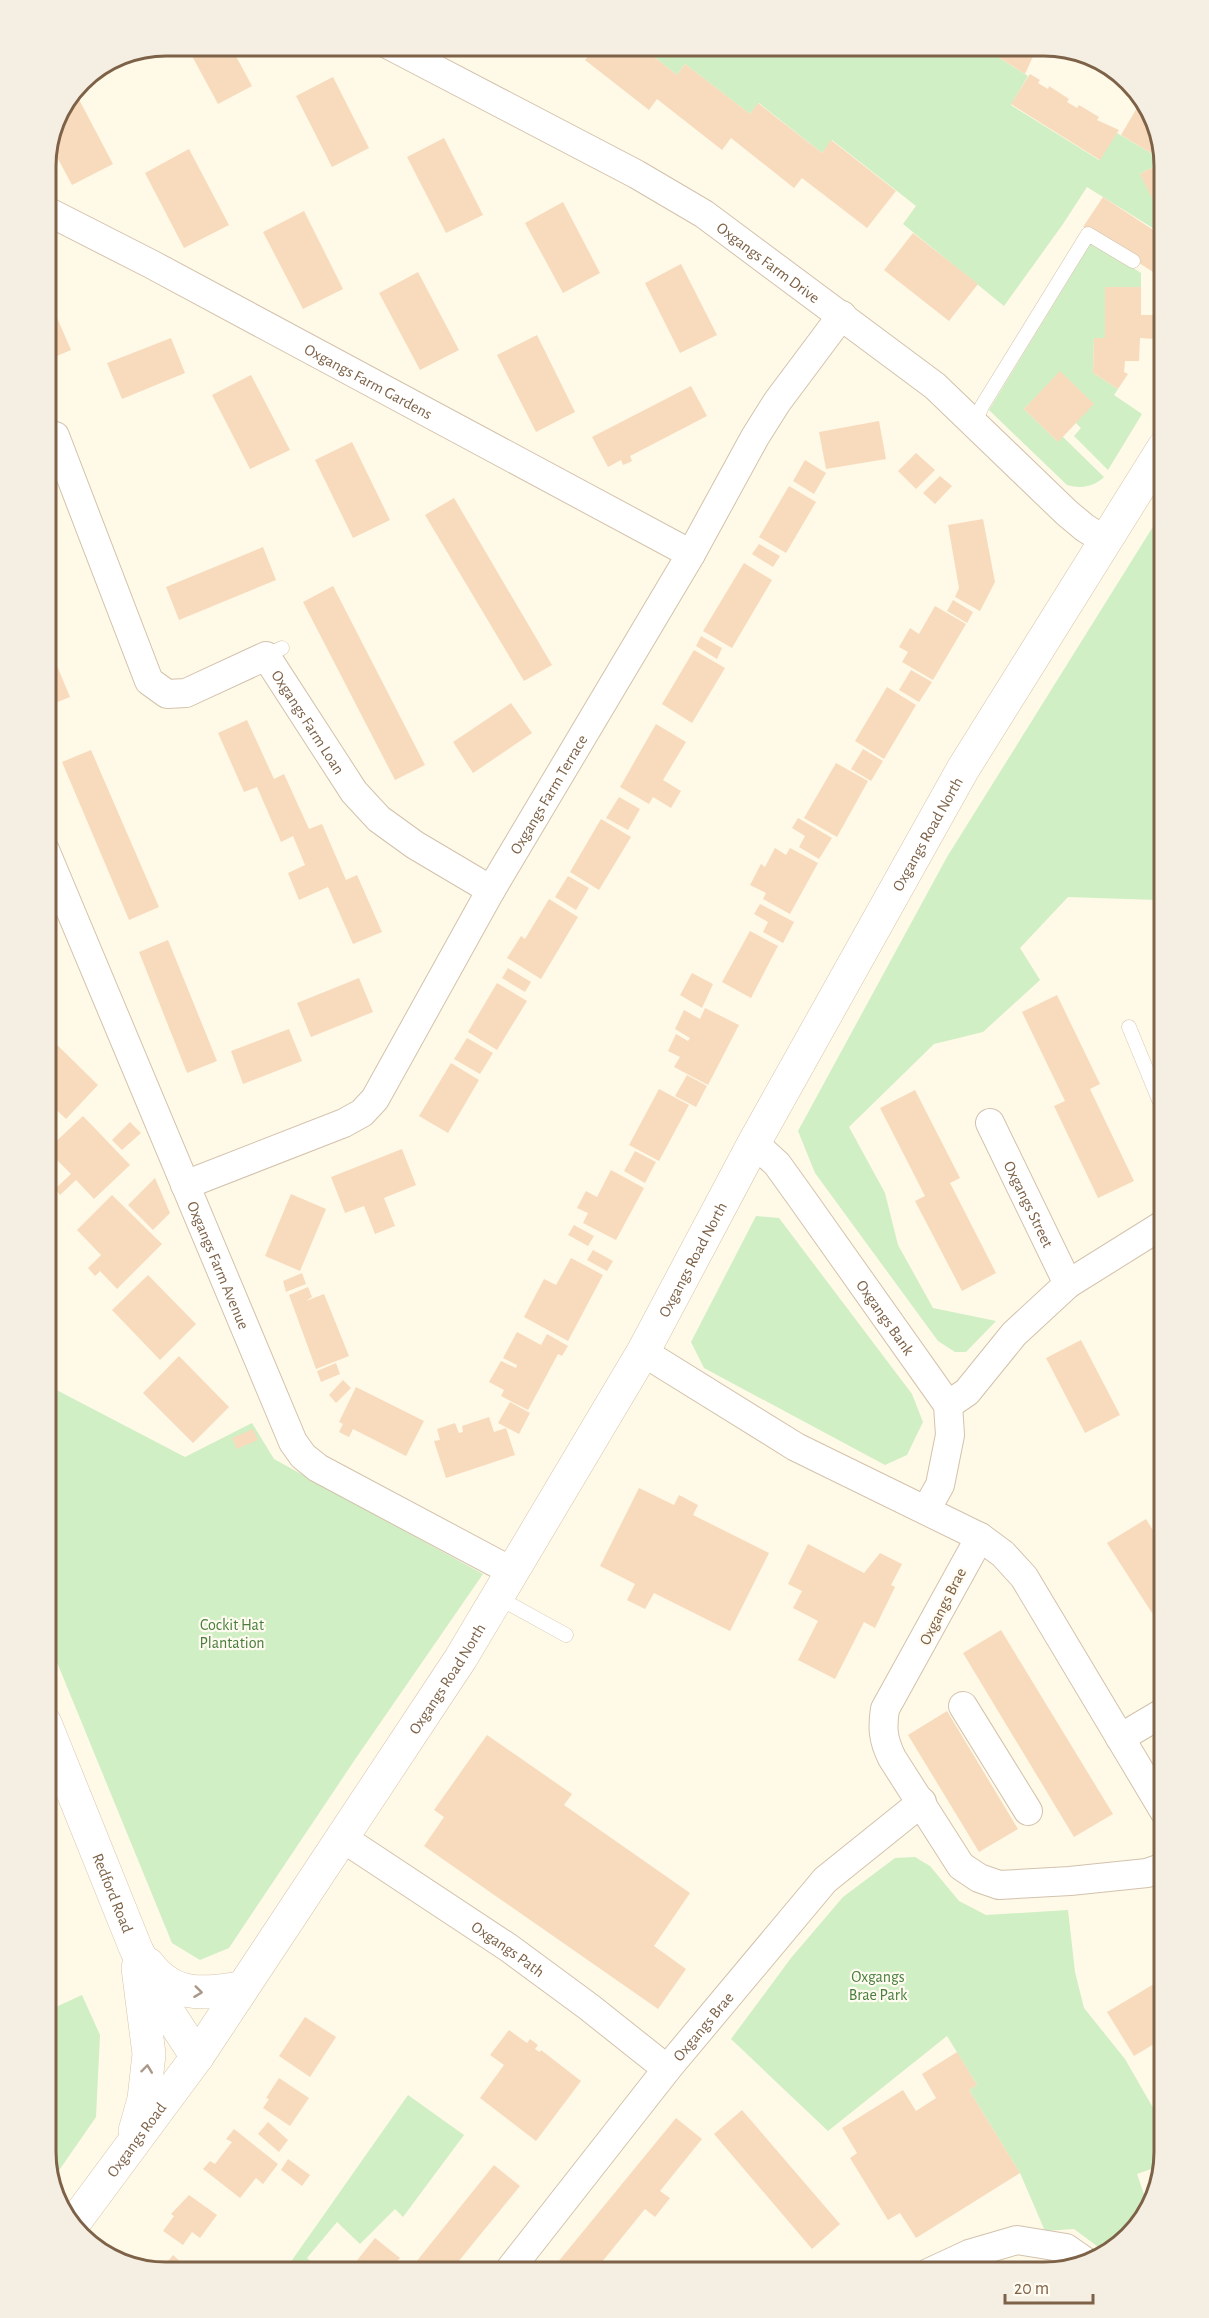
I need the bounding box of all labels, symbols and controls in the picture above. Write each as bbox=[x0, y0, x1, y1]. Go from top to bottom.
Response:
street label: Oxgangs Farm Drive bbox=[713, 219, 822, 306]
street label: Oxgangs Farm Gardens bbox=[302, 341, 435, 423]
street label: Oxgangs Farm Loan bbox=[268, 667, 347, 777]
street label: Oxgangs Farm Terrace bbox=[507, 732, 591, 857]
street label: Oxgangs Road North bbox=[890, 775, 966, 894]
street label: Oxgangs Street bbox=[1001, 1159, 1056, 1250]
street label: Oxgangs Farm Avenue bbox=[184, 1199, 252, 1332]
street label: Oxgangs Road North bbox=[656, 1200, 730, 1320]
street label: Oxgangs Bank bbox=[853, 1277, 917, 1359]
street label: Oxgangs Brae bbox=[917, 1565, 969, 1648]
park label: Cockit Hat Plantation bbox=[199, 1617, 265, 1651]
street label: Oxgangs Road North bbox=[406, 1621, 489, 1737]
street label: Redford Road bbox=[89, 1851, 136, 1935]
street label: Oxgangs Path bbox=[468, 1919, 547, 1980]
park label: Oxgangs Brae Park bbox=[849, 1969, 908, 2003]
one-way arrow bbox=[193, 1985, 203, 1997]
street label: Oxgangs Brae bbox=[670, 1989, 737, 2064]
one-way arrow bbox=[141, 2064, 153, 2073]
street label: Oxgangs Road bbox=[104, 2100, 169, 2180]
scale bar bbox=[1005, 2267, 1094, 2305]
text: 20 m bbox=[1014, 2280, 1049, 2298]

